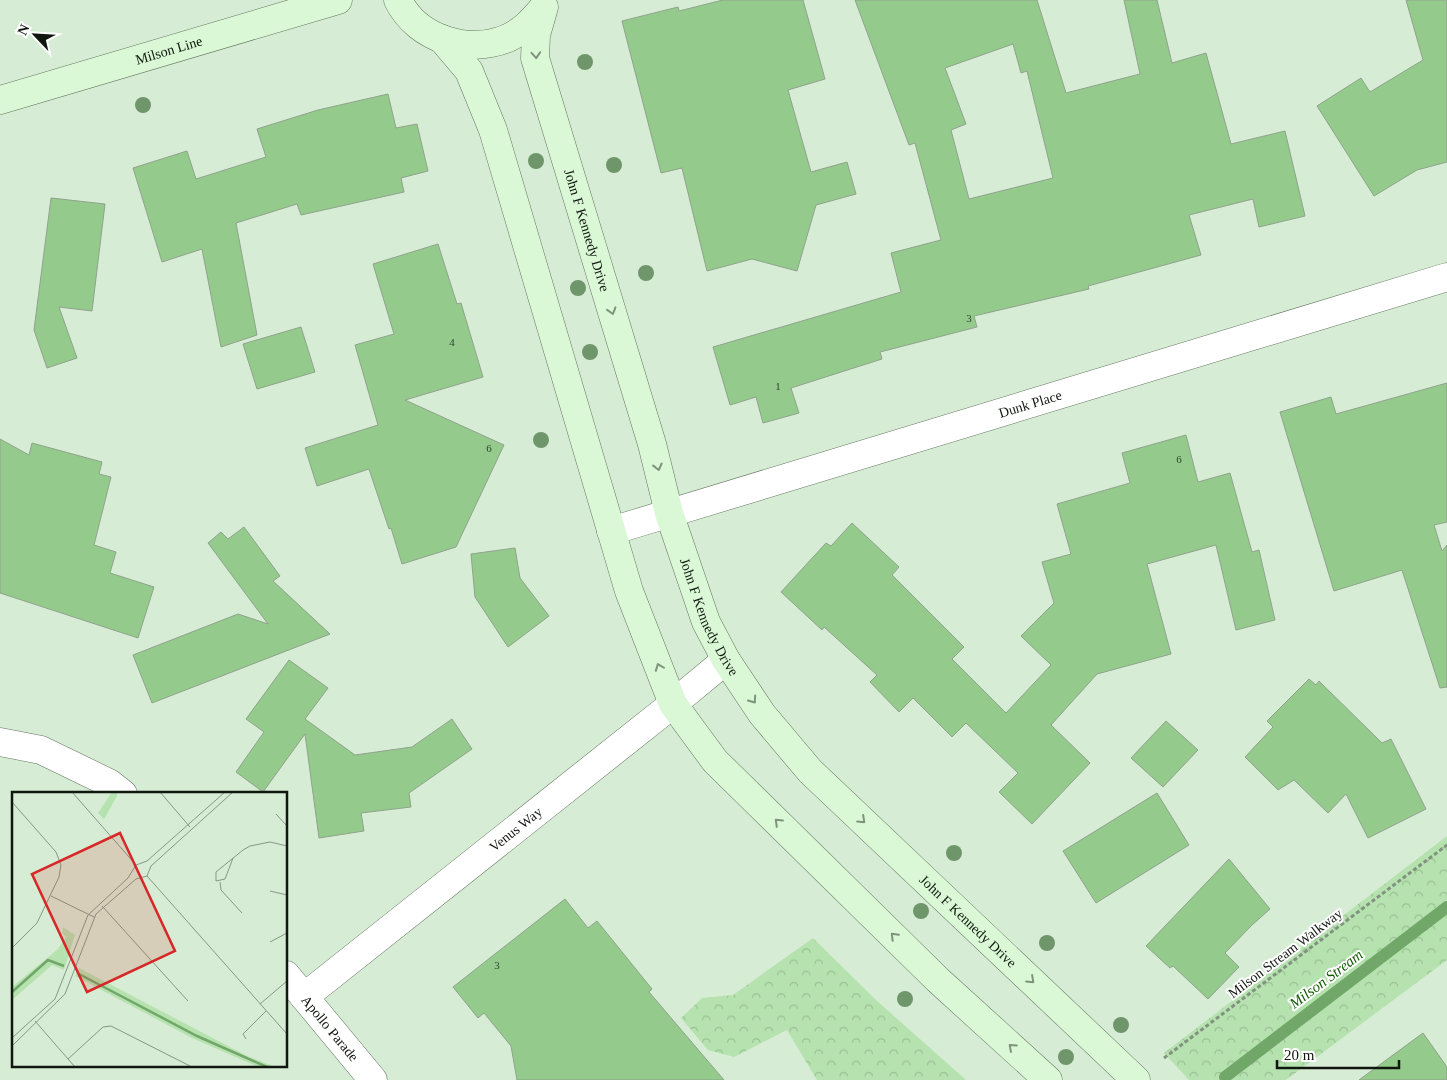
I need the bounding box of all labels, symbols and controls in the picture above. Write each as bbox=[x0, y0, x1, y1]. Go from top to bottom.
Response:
north arrow bbox=[10, 10, 60, 60]
text: N bbox=[15, 22, 33, 37]
street label: Milson Line bbox=[134, 34, 204, 68]
one-way arrow bbox=[531, 51, 542, 59]
street label: John F Kennedy Drive bbox=[561, 167, 612, 293]
one-way arrow bbox=[606, 307, 616, 315]
house number: 3 bbox=[966, 312, 972, 324]
house number: 4 bbox=[449, 336, 455, 348]
house number: 1 bbox=[775, 380, 781, 392]
street label: Dunk Place bbox=[997, 388, 1063, 421]
house number: 6 bbox=[486, 442, 492, 454]
house number: 6 bbox=[1176, 453, 1182, 465]
one-way arrow bbox=[652, 463, 663, 472]
street label: John F Kennedy Drive bbox=[677, 556, 741, 679]
one-way arrow bbox=[655, 664, 665, 672]
one-way arrow bbox=[747, 695, 756, 704]
inset map bbox=[12, 792, 288, 1068]
street label: Venus Way bbox=[487, 804, 545, 855]
one-way arrow bbox=[857, 814, 866, 823]
one-way arrow bbox=[774, 819, 783, 828]
street label: John F Kennedy Drive bbox=[917, 872, 1019, 971]
street label: Milson Stream Walkway bbox=[1224, 905, 1346, 1001]
one-way arrow bbox=[891, 932, 900, 941]
water label: Milson Stream bbox=[1286, 946, 1366, 1012]
house number: 3 bbox=[494, 959, 500, 971]
one-way arrow bbox=[1026, 974, 1035, 983]
street label: Apollo Parade bbox=[298, 993, 361, 1064]
scale bar bbox=[1277, 1038, 1400, 1070]
one-way arrow bbox=[1009, 1044, 1018, 1053]
text: 20 m bbox=[1284, 1047, 1315, 1063]

